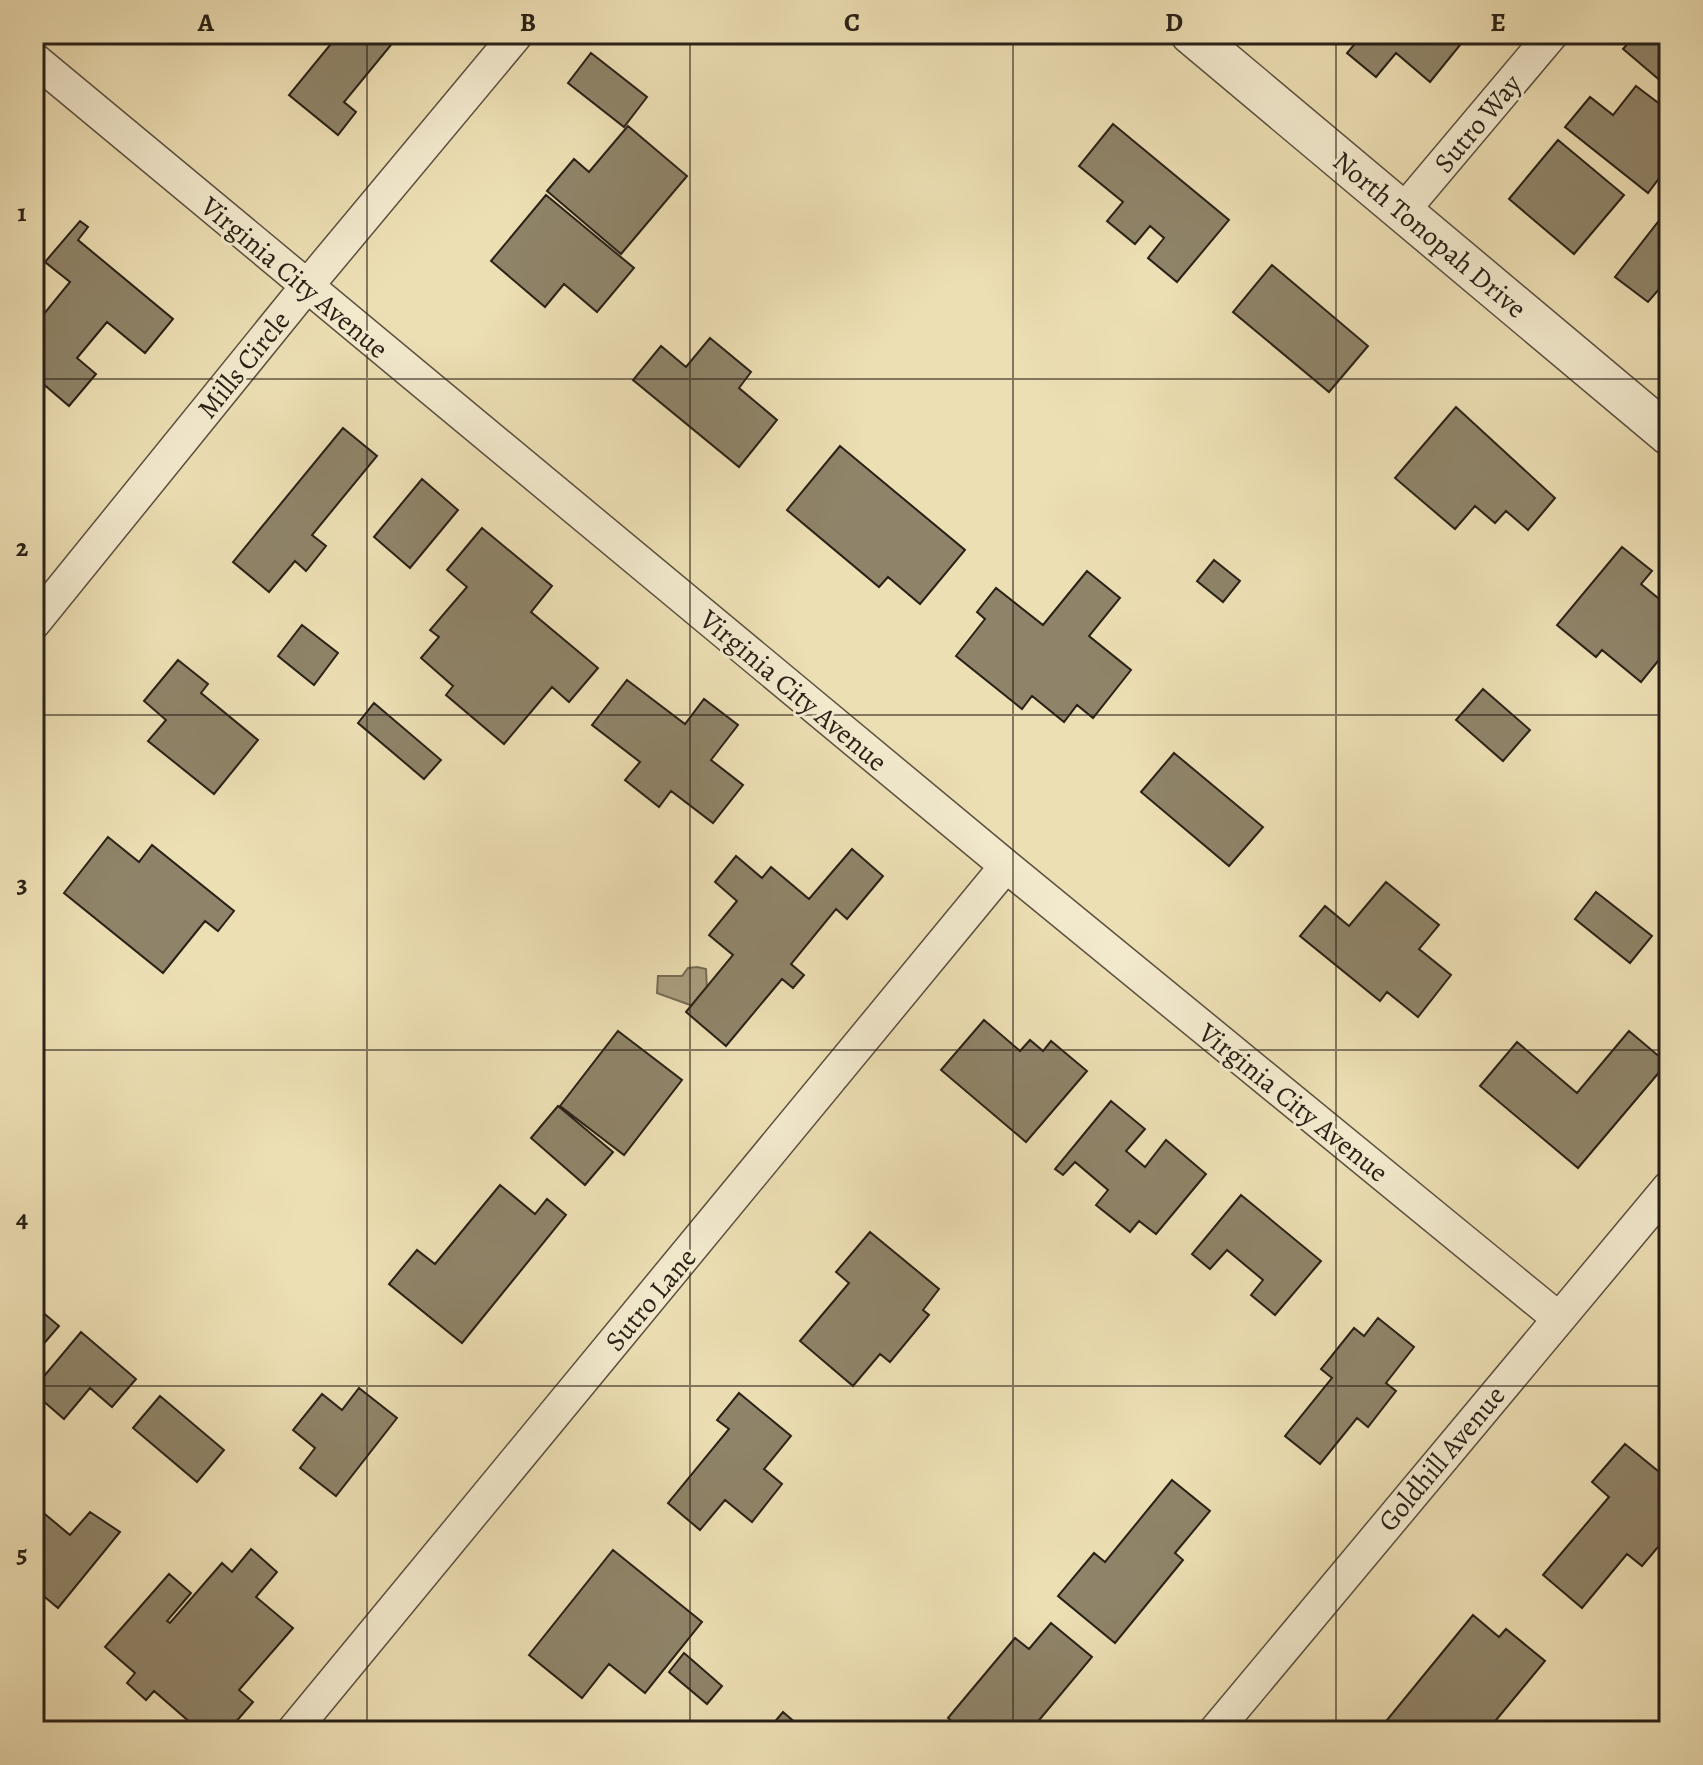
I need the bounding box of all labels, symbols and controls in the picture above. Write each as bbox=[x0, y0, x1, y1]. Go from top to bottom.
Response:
text: A bbox=[197, 5, 215, 40]
text: B bbox=[520, 5, 536, 40]
text: C bbox=[844, 5, 860, 40]
text: D bbox=[1165, 5, 1183, 40]
text: E bbox=[1490, 5, 1506, 40]
street label: Sutro Way bbox=[1425, 66, 1531, 181]
street label: North Tonopah Drive bbox=[1324, 142, 1534, 327]
street label: Virginia City Avenue bbox=[192, 187, 396, 367]
text: 1 bbox=[17, 195, 27, 230]
street label: Mills Circle bbox=[189, 303, 299, 426]
text: 2 bbox=[16, 530, 29, 565]
street label: Virginia City Avenue bbox=[691, 600, 895, 780]
text: 3 bbox=[16, 866, 28, 901]
street label: Virginia City Avenue bbox=[1190, 1014, 1396, 1191]
text: 4 bbox=[16, 1201, 28, 1236]
street label: Sutro Lane bbox=[596, 1240, 705, 1359]
street label: Goldhill Avenue bbox=[1370, 1378, 1514, 1540]
text: 5 bbox=[16, 1536, 28, 1571]

